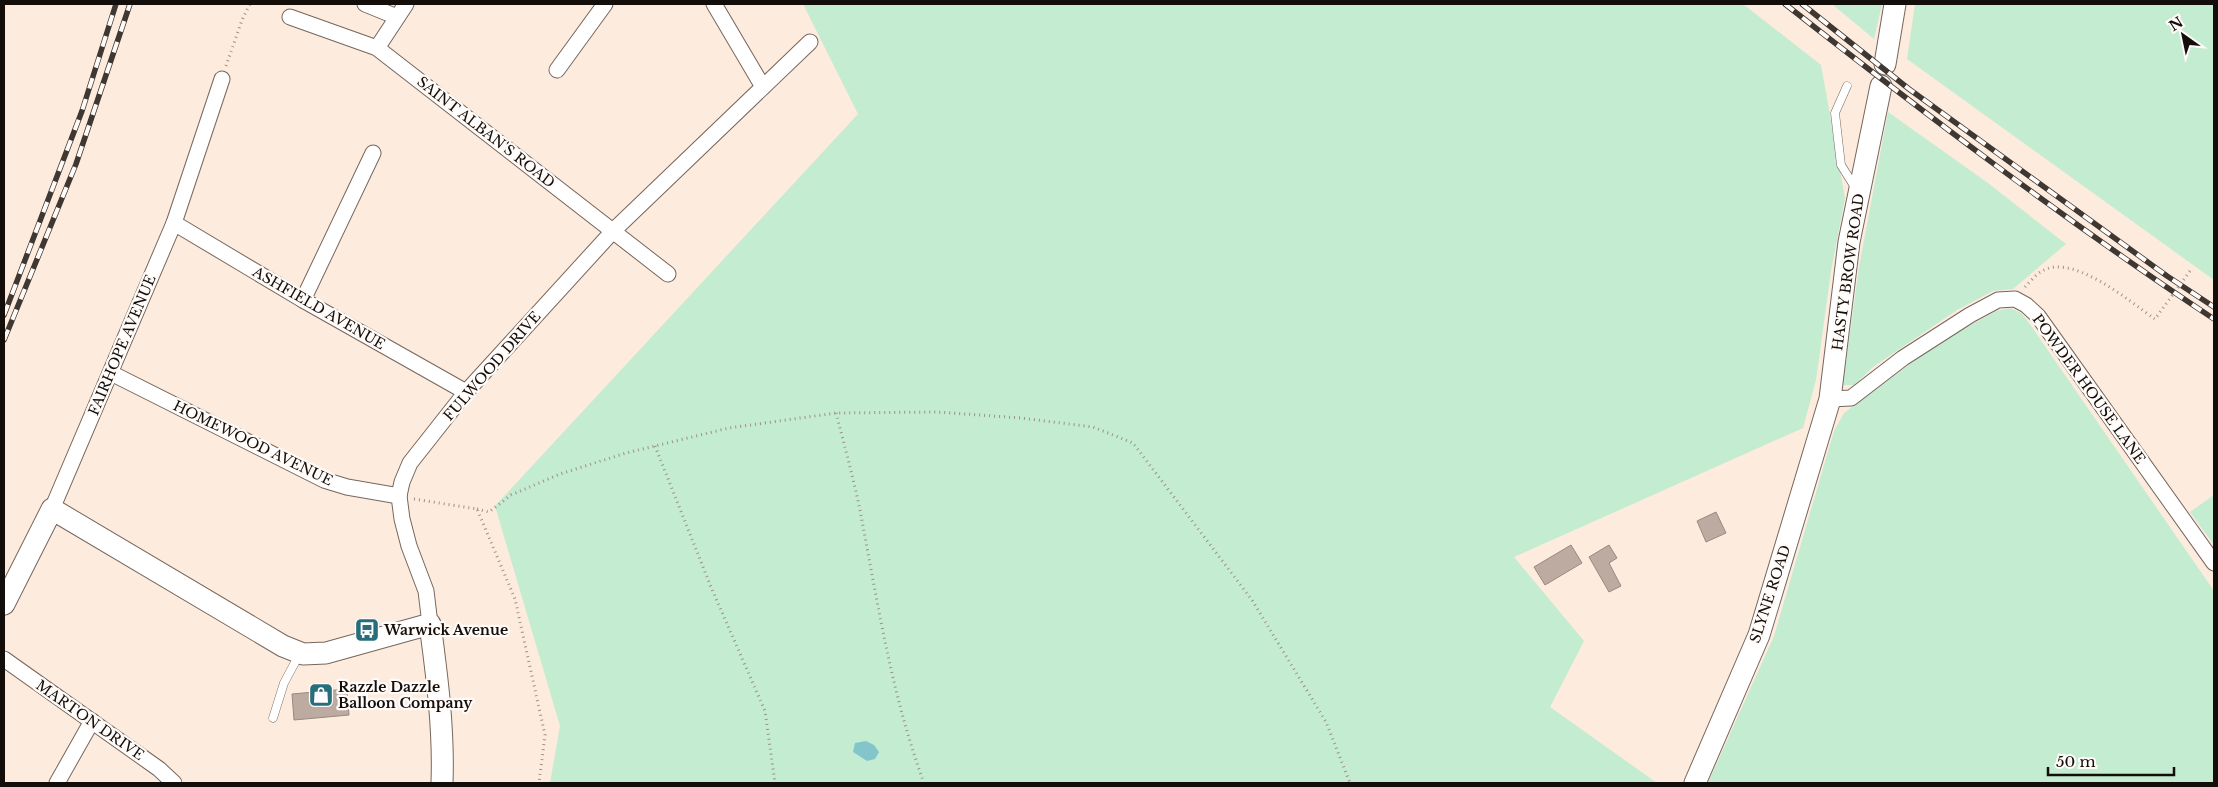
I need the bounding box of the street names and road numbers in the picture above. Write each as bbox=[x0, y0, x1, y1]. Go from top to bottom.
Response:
street label: SAINT ALBAN'S ROAD bbox=[413, 73, 559, 191]
street label: HASTY BROW ROAD bbox=[1828, 192, 1868, 352]
street label: ASHFIELD AVENUE bbox=[249, 262, 388, 353]
street label: FAIRHOPE AVENUE bbox=[84, 272, 160, 418]
street label: FULWOOD DRIVE bbox=[440, 308, 544, 424]
street label: POWDER HOUSE LANE bbox=[2029, 311, 2149, 467]
street label: HOMEWOOD AVENUE bbox=[170, 397, 336, 489]
street label: SLYNE ROAD bbox=[1746, 543, 1794, 645]
street label: MARTON DRIVE bbox=[33, 676, 147, 764]

